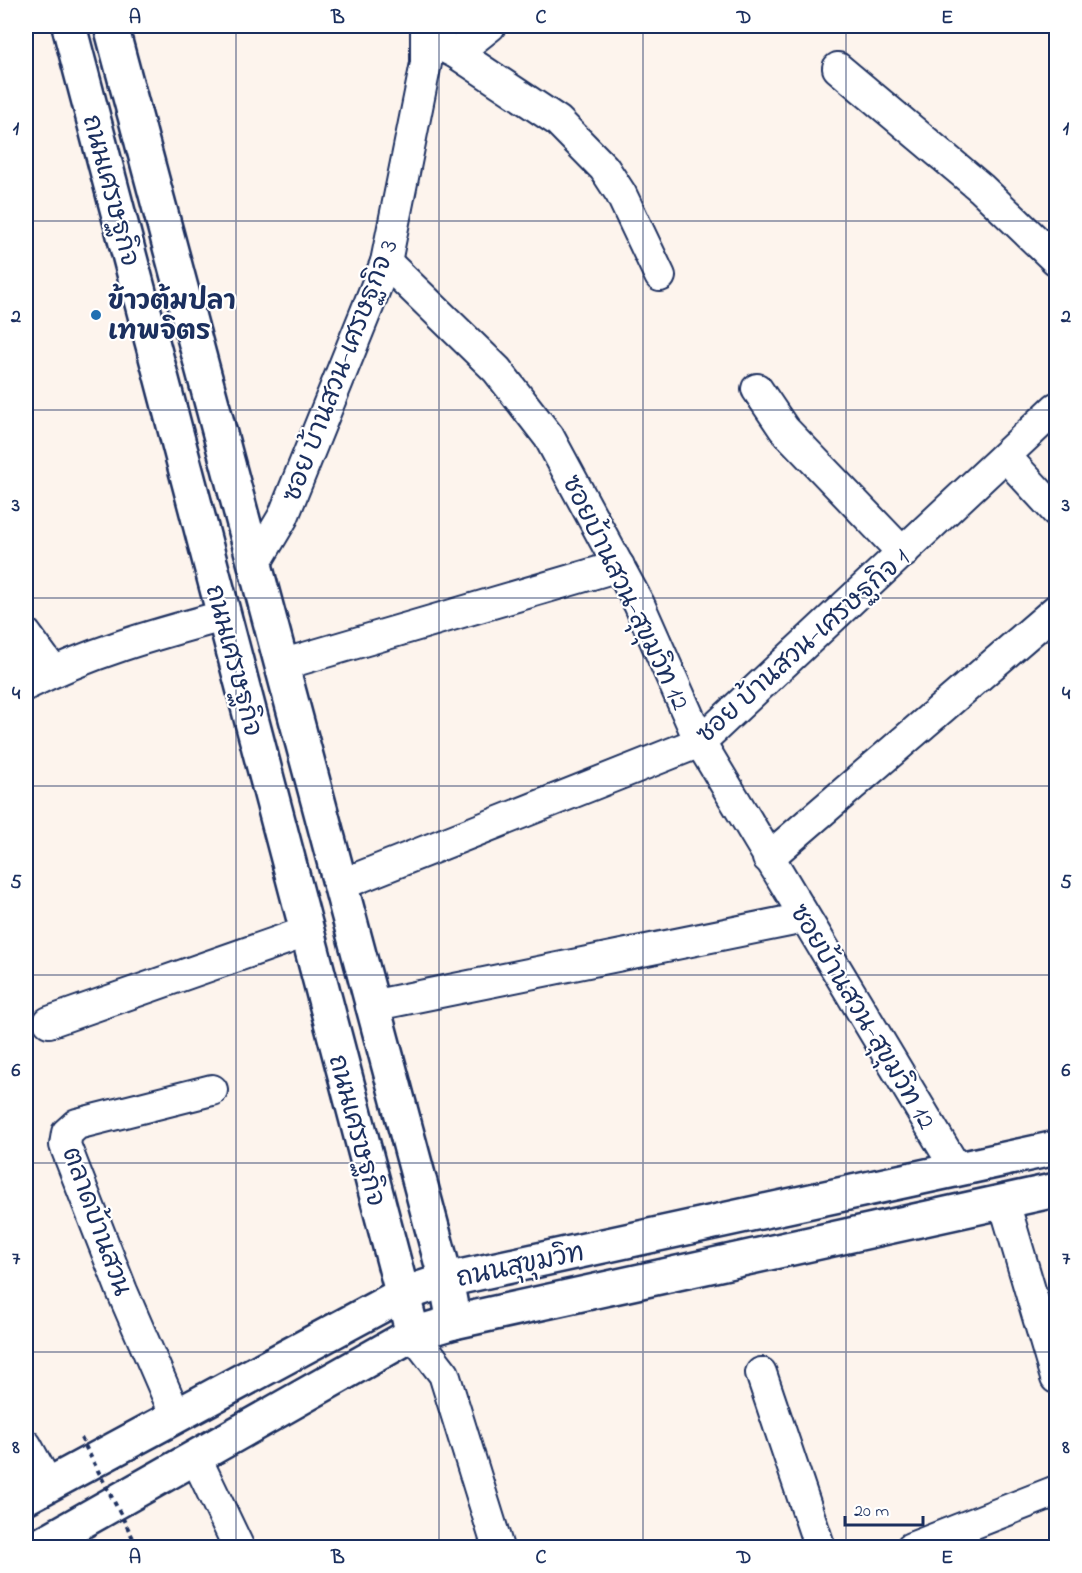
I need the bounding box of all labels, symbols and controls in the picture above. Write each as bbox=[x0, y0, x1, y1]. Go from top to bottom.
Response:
text: A bbox=[129, 4, 141, 33]
text: B bbox=[330, 4, 345, 33]
text: C bbox=[536, 4, 547, 33]
text: D bbox=[736, 4, 751, 33]
text: E bbox=[941, 4, 953, 33]
street label: ถนนเศรษฐกิจ bbox=[71, 111, 148, 271]
text: 1 bbox=[13, 115, 20, 144]
text: 1 bbox=[1063, 115, 1070, 144]
street label: ซอย บ้านสวน-เศรษฐกิจ 3 bbox=[274, 234, 409, 508]
place label: ข้าวต้มปลา เทพจิตร bbox=[108, 283, 236, 352]
text: 2 bbox=[10, 303, 21, 332]
text: 2 bbox=[1060, 303, 1071, 332]
marker: ข้าวต้มปลา เทพจิตร bbox=[89, 308, 103, 322]
street label: ซอยบ้านสวน-สุขุมวิท 12 bbox=[551, 469, 698, 717]
text: 3 bbox=[11, 492, 20, 521]
text: 3 bbox=[1061, 492, 1070, 521]
street label: ซอย บ้านสวน-เศรษฐกิจ 1 bbox=[689, 541, 919, 754]
street label: ถนนเศรษฐกิจ bbox=[194, 581, 271, 741]
text: 4 bbox=[12, 680, 21, 709]
text: 4 bbox=[1062, 680, 1071, 709]
text: 5 bbox=[10, 869, 22, 898]
text: 5 bbox=[1060, 869, 1072, 898]
street label: ซอยบ้านสวน-สุขุมวิท 12 bbox=[779, 898, 944, 1138]
street label: ถนนเศรษฐกิจ bbox=[317, 1051, 394, 1211]
text: 6 bbox=[12, 1057, 21, 1086]
text: 6 bbox=[1062, 1057, 1071, 1086]
street label: ตลาดบ้านสวน bbox=[51, 1142, 140, 1302]
street label: ถนนสุขุมวิท bbox=[453, 1235, 588, 1299]
text: 7 bbox=[12, 1245, 21, 1274]
text: 7 bbox=[1062, 1245, 1071, 1274]
text: 8 bbox=[11, 1434, 20, 1463]
text: 8 bbox=[1061, 1434, 1070, 1463]
scale bar bbox=[845, 1489, 923, 1527]
text: 20 m bbox=[854, 1499, 889, 1525]
text: A bbox=[129, 1544, 141, 1573]
text: B bbox=[330, 1544, 345, 1573]
text: C bbox=[536, 1544, 547, 1573]
text: D bbox=[736, 1544, 751, 1573]
text: E bbox=[941, 1544, 953, 1573]

